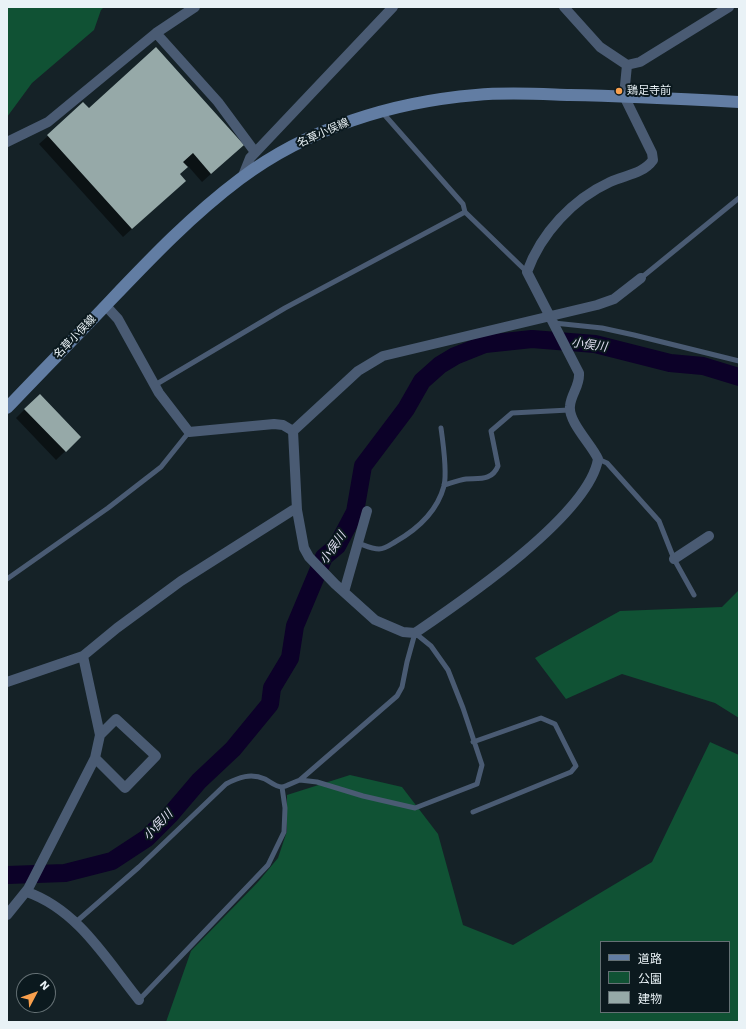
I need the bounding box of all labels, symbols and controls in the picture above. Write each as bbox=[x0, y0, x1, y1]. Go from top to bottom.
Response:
place label: 鶏足寺前 bbox=[627, 84, 671, 98]
marker: 鶏足寺前 bbox=[614, 86, 624, 96]
street label: 名草小俣線 bbox=[295, 116, 351, 150]
street label: 名草小俣線 bbox=[51, 313, 99, 361]
water label: 小俣川 bbox=[570, 335, 608, 355]
water label: 小俣川 bbox=[317, 529, 349, 567]
water label: 小俣川 bbox=[140, 807, 176, 843]
legend bbox=[600, 941, 730, 1013]
text: 道路 bbox=[638, 952, 662, 966]
text: 公園 bbox=[638, 972, 662, 986]
north arrow bbox=[16, 973, 56, 1013]
text: N bbox=[37, 978, 52, 993]
text: 建物 bbox=[638, 992, 662, 1006]

